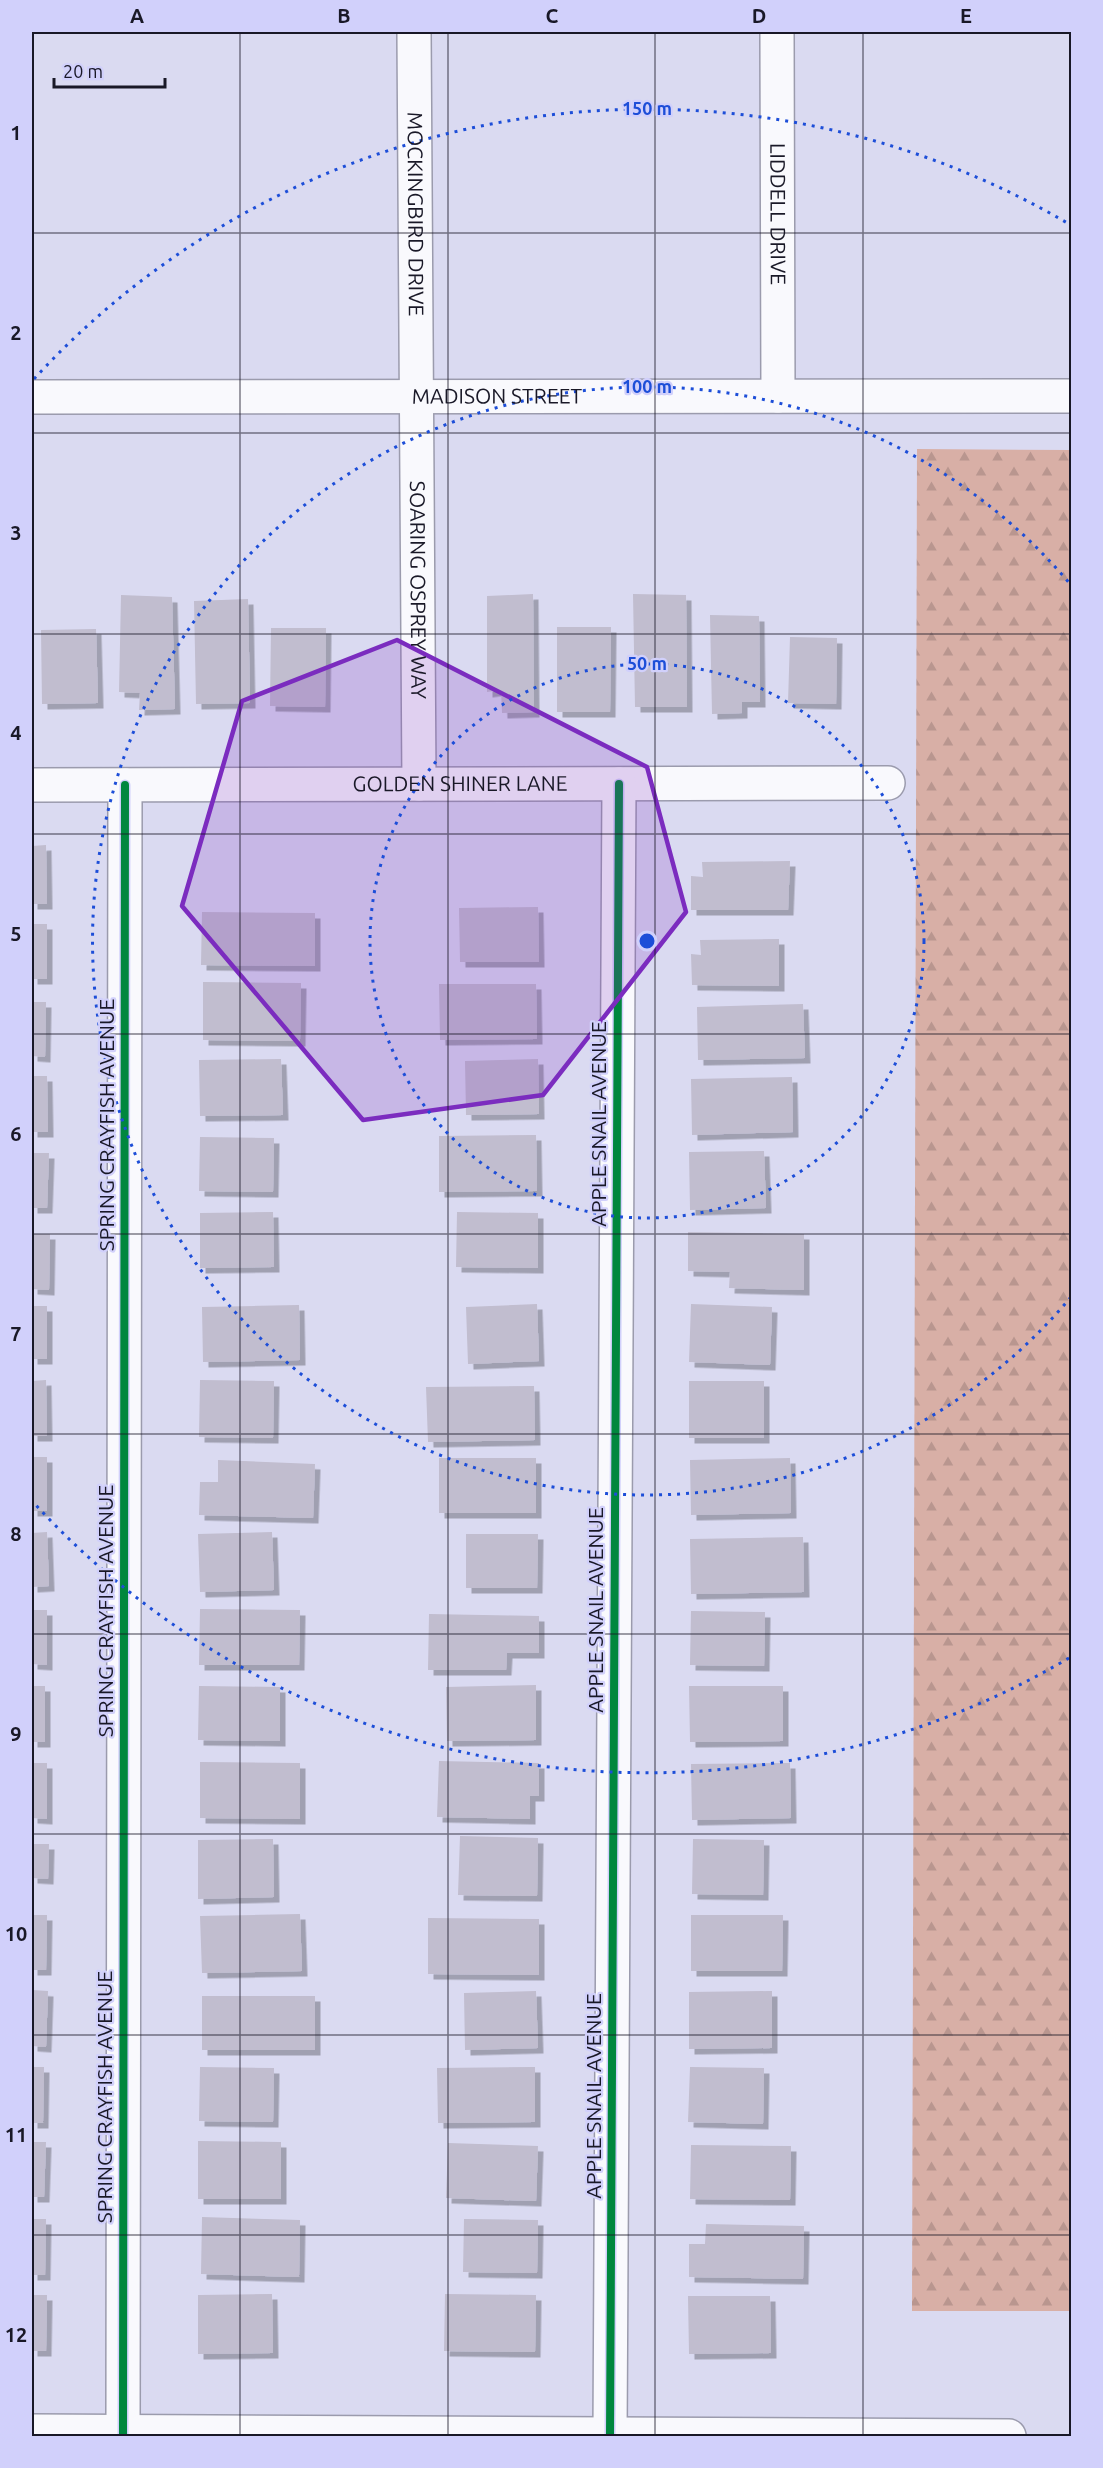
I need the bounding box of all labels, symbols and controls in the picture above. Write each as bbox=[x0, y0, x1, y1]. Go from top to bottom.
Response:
text: A bbox=[130, 4, 144, 27]
text: B bbox=[337, 4, 351, 27]
text: C bbox=[546, 4, 559, 27]
text: D bbox=[752, 4, 766, 27]
text: E bbox=[960, 4, 972, 27]
scale bar bbox=[54, 51, 165, 89]
text: 20 m bbox=[63, 61, 103, 81]
text: 150 m bbox=[622, 98, 672, 118]
street label: MOCKINGBIRD DRIVE bbox=[404, 112, 429, 316]
text: 1 bbox=[10, 121, 22, 144]
street label: LIDDELL DRIVE bbox=[766, 143, 791, 285]
text: 2 bbox=[10, 321, 22, 344]
text: 100 m bbox=[622, 376, 672, 396]
street label: MADISON STREET bbox=[412, 383, 582, 408]
street label: SOARING OSPREY WAY bbox=[406, 481, 431, 699]
text: 3 bbox=[10, 521, 22, 544]
text: 50 m bbox=[627, 653, 667, 673]
text: 4 bbox=[10, 721, 22, 744]
street label: GOLDEN SHINER LANE bbox=[353, 771, 567, 795]
text: 5 bbox=[10, 922, 22, 945]
centre of rings bbox=[637, 931, 657, 951]
street label: SPRING CRAYFISH AVENUE bbox=[94, 999, 118, 1251]
street label: APPLE SNAIL AVENUE bbox=[586, 1021, 610, 1227]
text: 6 bbox=[10, 1122, 22, 1145]
text: 7 bbox=[10, 1322, 22, 1345]
street label: SPRING CRAYFISH AVENUE bbox=[93, 1485, 117, 1737]
street label: APPLE SNAIL AVENUE bbox=[583, 1507, 607, 1713]
text: 8 bbox=[10, 1522, 22, 1545]
text: 9 bbox=[10, 1722, 22, 1745]
text: 10 bbox=[5, 1922, 27, 1945]
street label: SPRING CRAYFISH AVENUE bbox=[92, 1971, 116, 2223]
street label: APPLE SNAIL AVENUE bbox=[581, 1993, 605, 2199]
text: 11 bbox=[5, 2123, 27, 2146]
text: 12 bbox=[5, 2323, 27, 2346]

